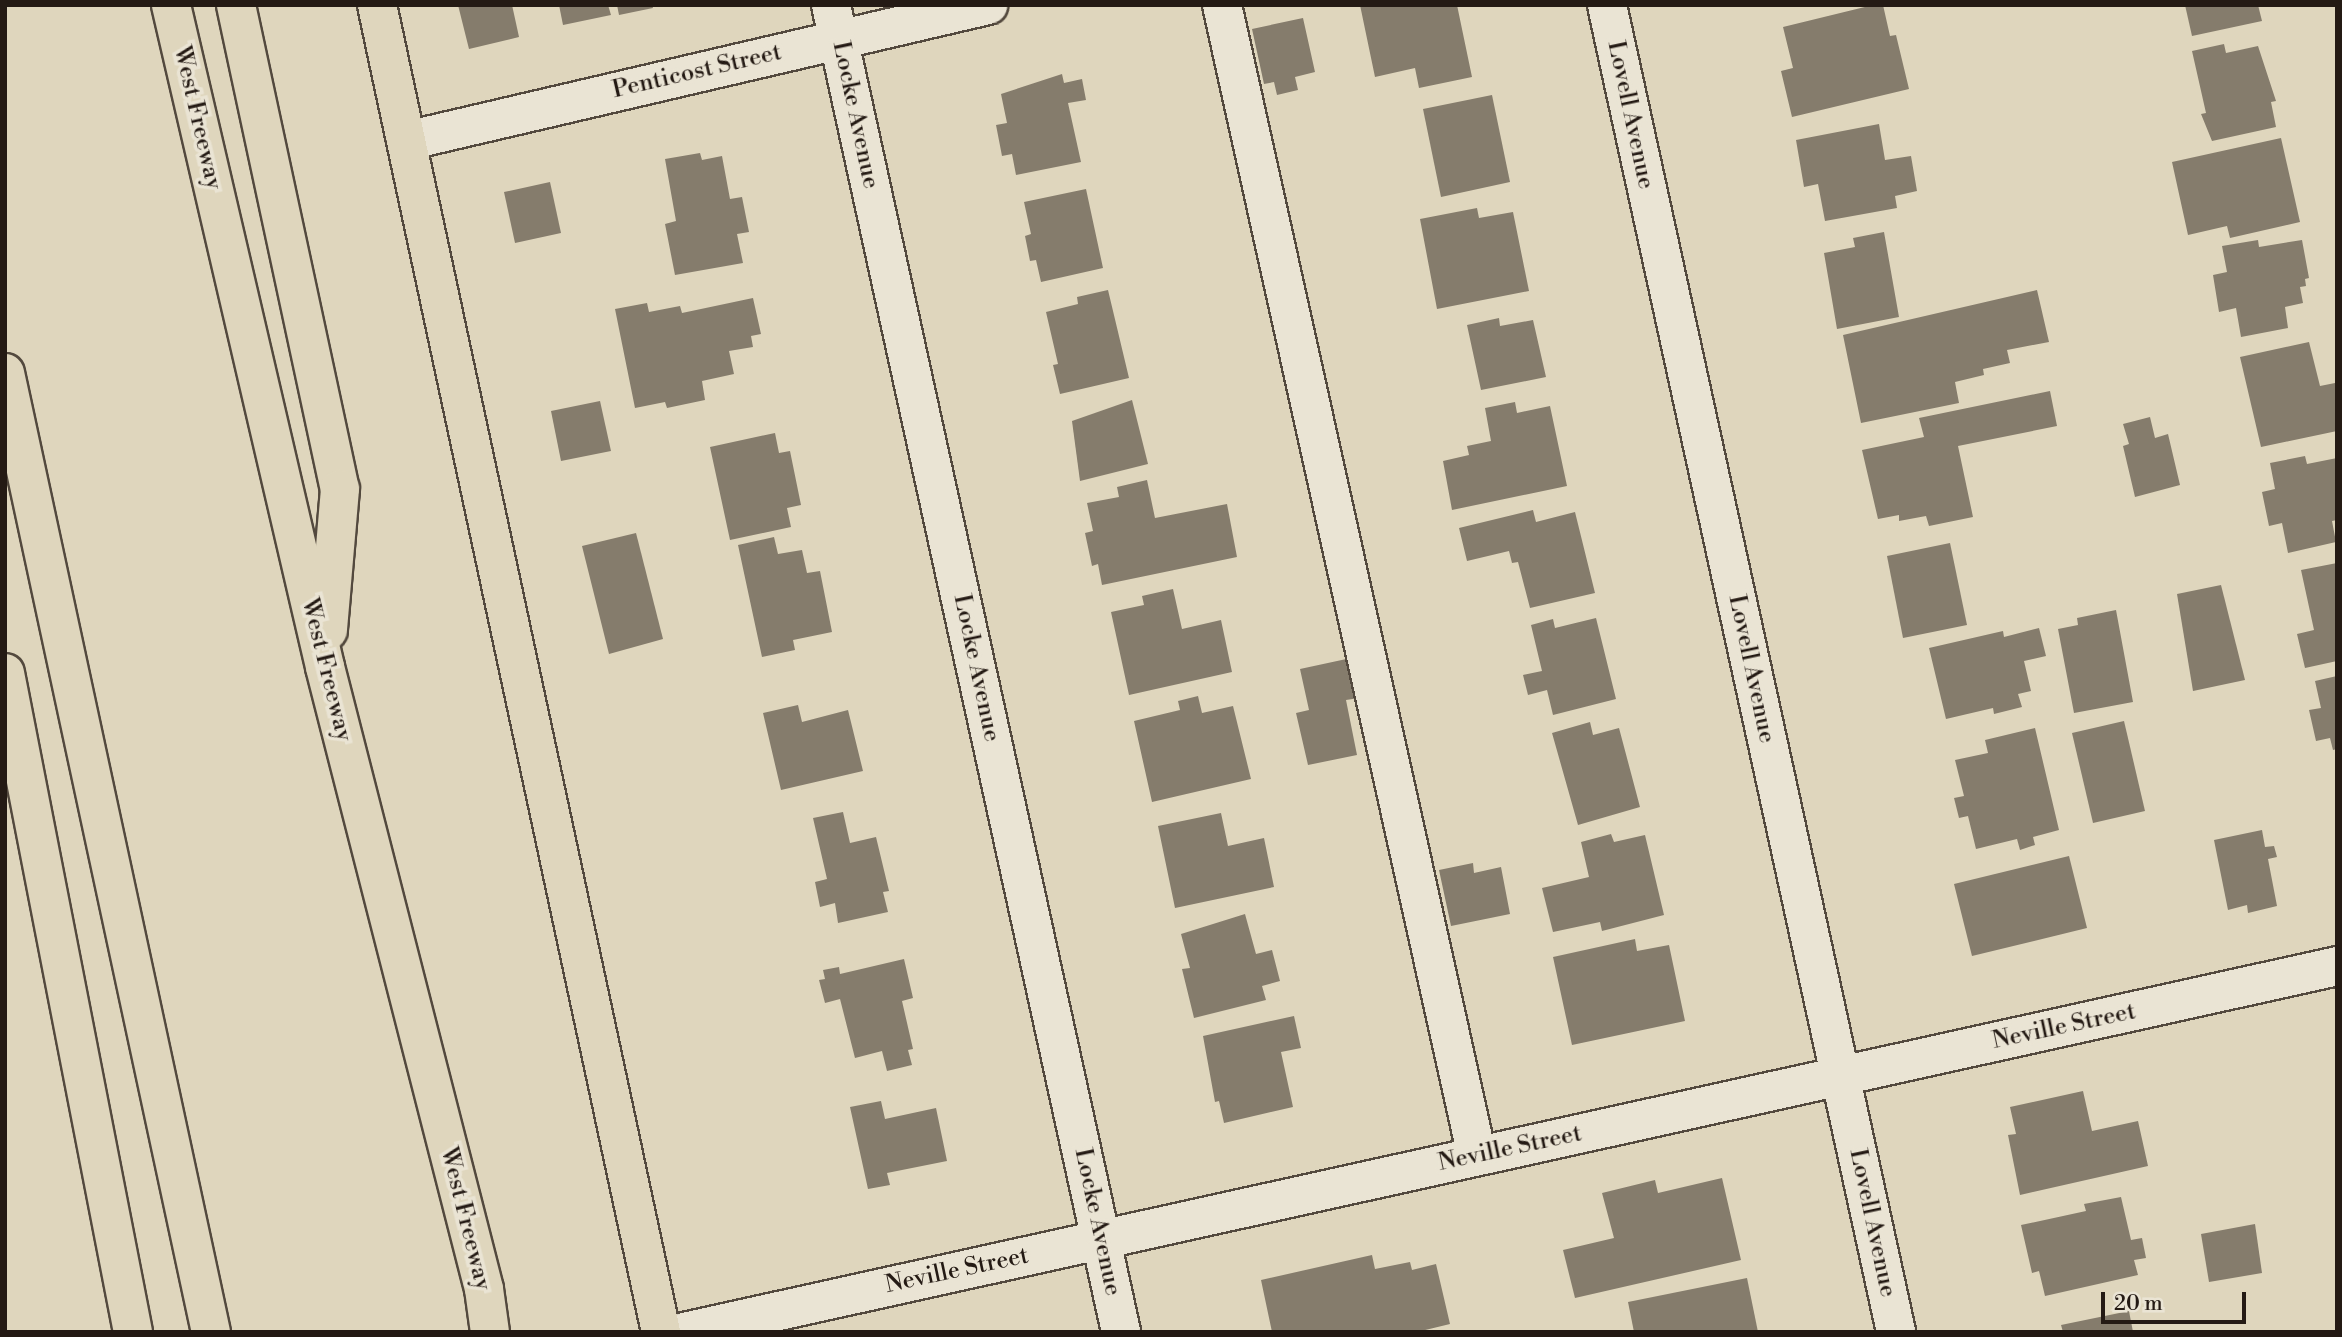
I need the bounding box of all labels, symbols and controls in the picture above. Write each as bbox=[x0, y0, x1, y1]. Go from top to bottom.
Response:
street label: Lovell Avenue bbox=[1600, 38, 1660, 192]
street label: Penticost Street bbox=[610, 39, 784, 105]
street label: Locke Avenue bbox=[825, 39, 885, 191]
street label: West Freeway bbox=[166, 43, 228, 193]
street label: Locke Avenue bbox=[946, 592, 1006, 744]
street label: Lovell Avenue bbox=[1721, 592, 1781, 746]
street label: West Freeway bbox=[294, 595, 358, 745]
street label: Neville Street bbox=[1990, 998, 2138, 1056]
street label: Neville Street bbox=[1436, 1120, 1584, 1178]
street label: West Freeway bbox=[433, 1144, 497, 1294]
street label: Locke Avenue bbox=[1067, 1146, 1127, 1298]
street label: Lovell Avenue bbox=[1842, 1146, 1902, 1300]
street label: Neville Street bbox=[883, 1242, 1031, 1300]
scale bar bbox=[2104, 1278, 2249, 1322]
text: 20 m bbox=[2114, 1291, 2163, 1317]

